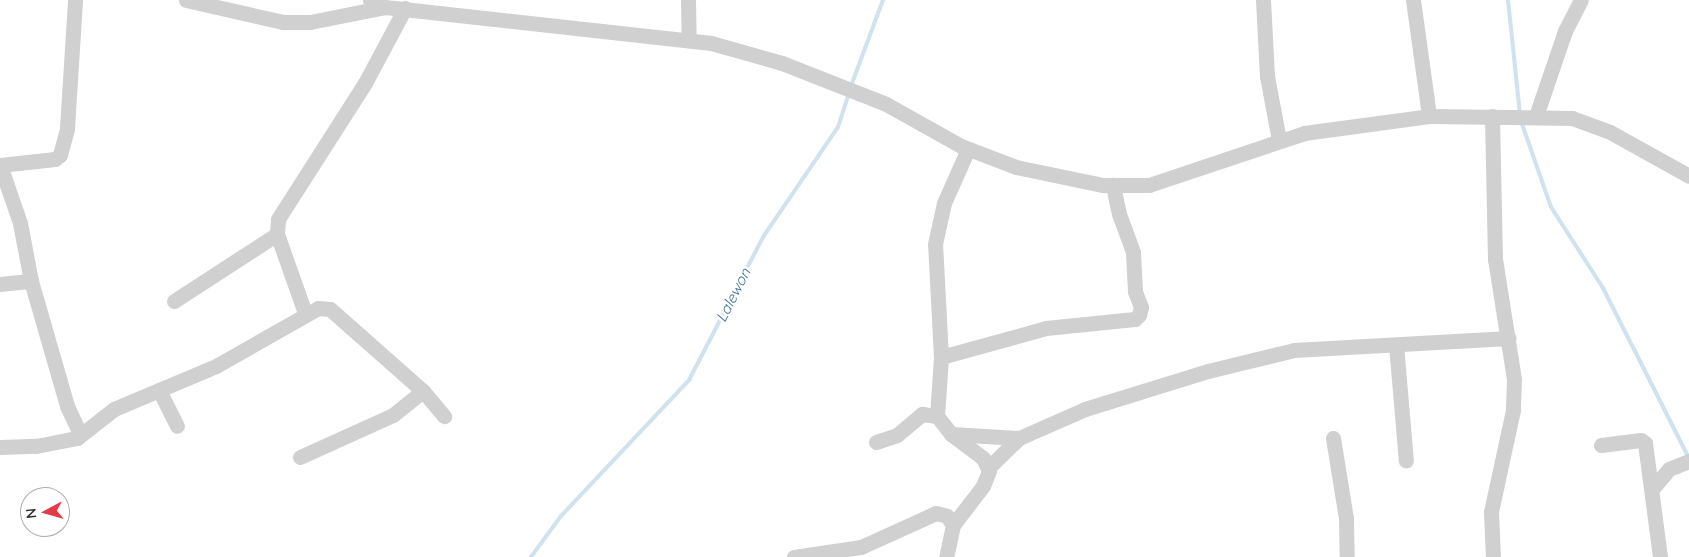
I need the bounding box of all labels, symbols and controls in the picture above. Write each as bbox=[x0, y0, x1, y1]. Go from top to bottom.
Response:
water label: Lalewon bbox=[712, 265, 754, 325]
north arrow bbox=[20, 487, 70, 537]
text: N bbox=[22, 507, 41, 520]

